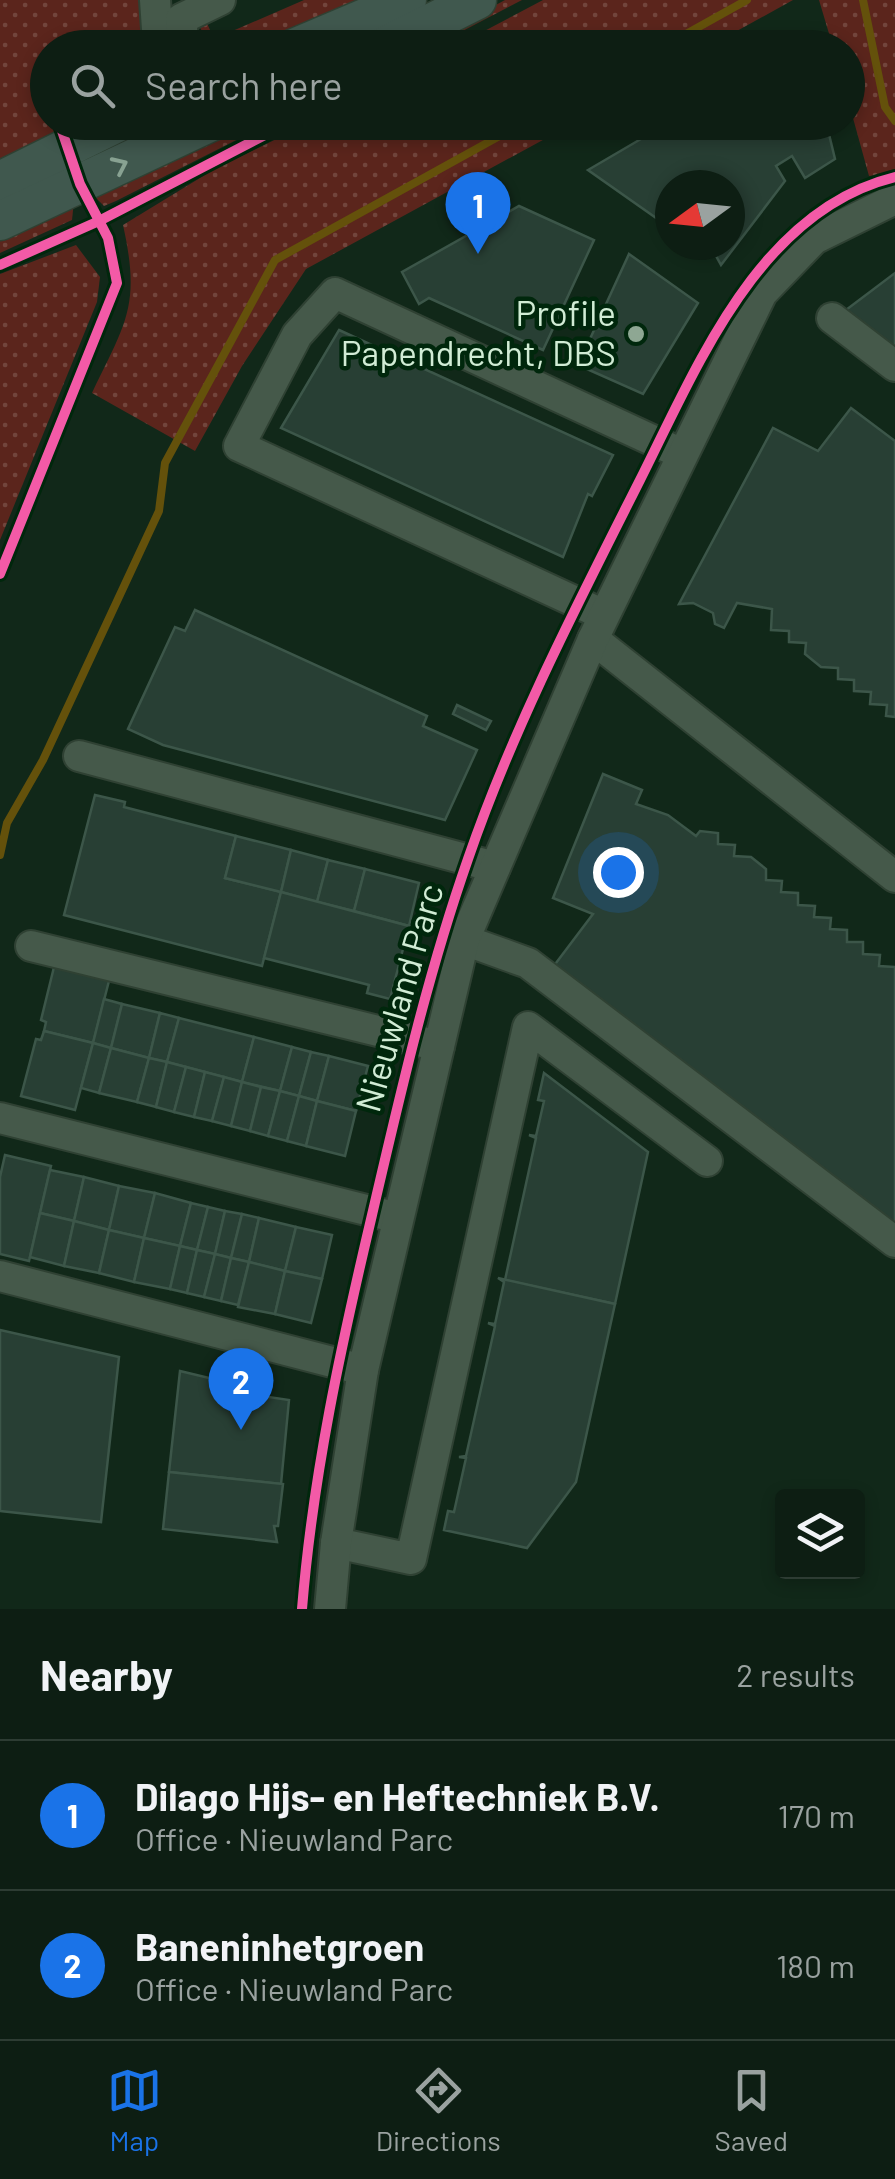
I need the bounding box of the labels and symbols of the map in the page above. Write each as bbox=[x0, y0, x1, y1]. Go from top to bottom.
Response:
one-way arrow bbox=[110, 157, 128, 177]
north arrow bbox=[655, 170, 745, 260]
pin: 1 bbox=[446, 172, 510, 254]
place label: Profile Papendrecht, DBS bbox=[341, 291, 616, 373]
marker: Profile Papendrecht, DBS bbox=[625, 323, 647, 345]
your location bbox=[593, 847, 644, 898]
street label: Nieuwland Parc bbox=[345, 879, 451, 1116]
pin: 2 bbox=[208, 1348, 274, 1430]

